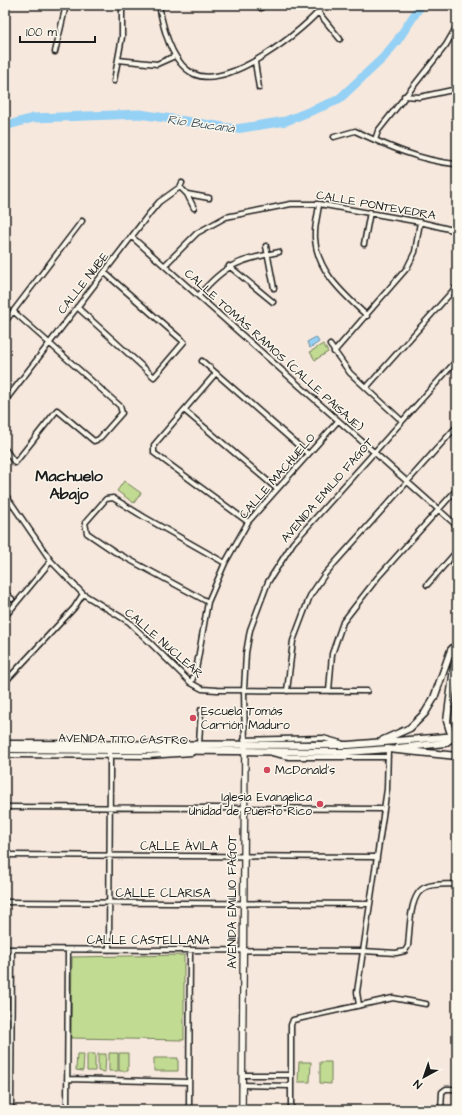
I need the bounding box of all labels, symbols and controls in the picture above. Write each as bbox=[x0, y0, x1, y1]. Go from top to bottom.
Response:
scale bar bbox=[20, 18, 95, 44]
text: 100 m bbox=[26, 24, 57, 41]
water label: Río Bucaná bbox=[166, 110, 237, 138]
street label: CALLE PONTEVEDRA bbox=[315, 187, 437, 224]
street label: CALLE NUBE bbox=[54, 249, 113, 318]
street label: CALLE TOMÁS RAMOS (CALLE PAISAJE) bbox=[180, 265, 367, 436]
street label: CALLE MACHUELO bbox=[235, 430, 319, 523]
street label: AVENIDA EMILIO FAGOT bbox=[277, 434, 378, 546]
district label: Machuelo Abajo bbox=[35, 465, 104, 505]
street label: CALLE NUCLEAR bbox=[121, 604, 207, 682]
place label: Escuela Tomás Carrión Maduro bbox=[201, 703, 290, 734]
marker: Escuela Tomás Carrión Maduro bbox=[188, 713, 198, 723]
street label: AVENIDA TITO CASTRO bbox=[58, 730, 188, 749]
place label: McDonald's bbox=[275, 762, 335, 779]
marker: McDonald's bbox=[262, 765, 272, 775]
place label: Iglesia Evangelica Unidad de Puerto Rico bbox=[189, 789, 312, 820]
marker: Iglesia Evangelica Unidad de Puerto Rico bbox=[315, 799, 325, 809]
street label: AVENIDA EMILIO FAGOT bbox=[224, 835, 241, 969]
street label: CALLE ÁVILA bbox=[140, 838, 218, 855]
street label: CALLE CLARISA bbox=[116, 885, 211, 902]
street label: CALLE CASTELLANA bbox=[87, 932, 210, 949]
north arrow bbox=[404, 1057, 444, 1097]
text: N bbox=[410, 1076, 425, 1092]

